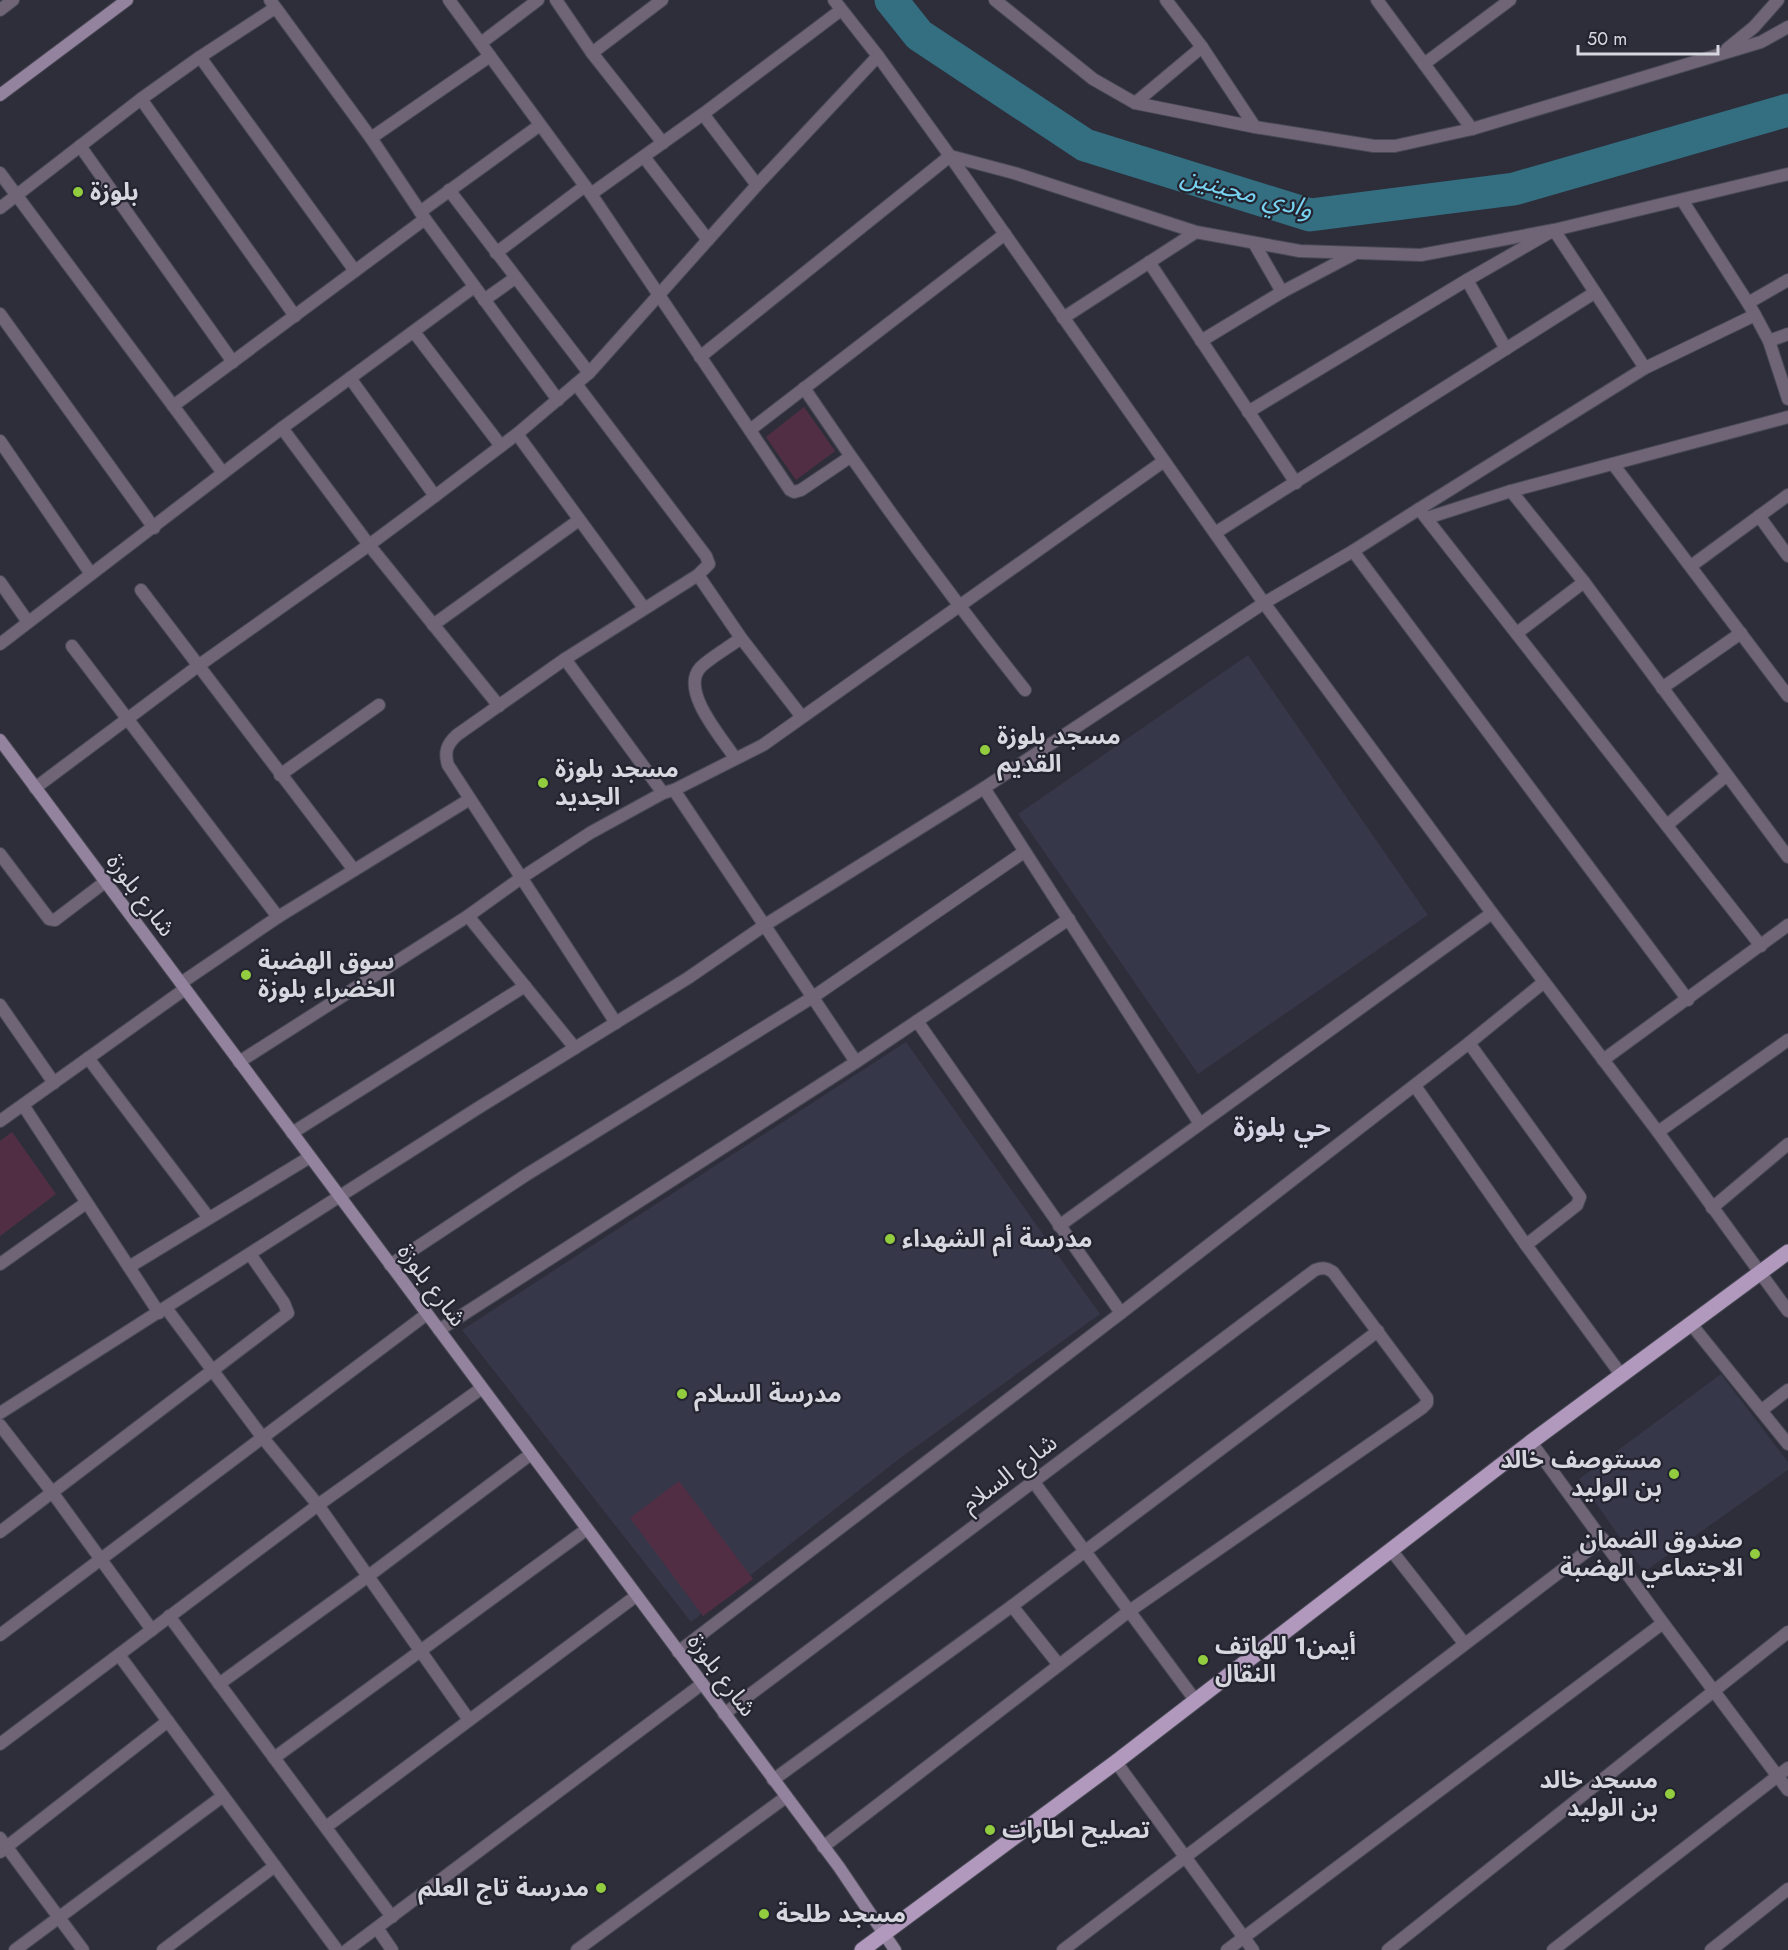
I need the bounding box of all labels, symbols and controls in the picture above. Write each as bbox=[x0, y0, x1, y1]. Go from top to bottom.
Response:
scale bar bbox=[1578, 18, 1718, 56]
text: 50 m bbox=[1587, 26, 1627, 52]
water label: وادي مجينين bbox=[1176, 156, 1318, 229]
place label: بلوزة bbox=[90, 174, 139, 209]
marker: بلوزة bbox=[71, 185, 85, 199]
place label: مسجد بلوزة القديم bbox=[997, 718, 1121, 781]
marker: مسجد بلوزة القديم bbox=[978, 743, 992, 757]
place label: مسجد بلوزة الجديد bbox=[555, 751, 679, 814]
marker: مسجد بلوزة الجديد bbox=[536, 776, 550, 790]
street label: شارع بلوزة bbox=[98, 846, 184, 944]
place label: سوق الهضبة الخضراء بلوزة bbox=[258, 943, 395, 1006]
marker: سوق الهضبة الخضراء بلوزة bbox=[239, 968, 253, 982]
district label: حي بلوزة bbox=[1233, 1108, 1331, 1148]
place label: مدرسة أم الشهداء bbox=[902, 1221, 1092, 1257]
marker: مدرسة أم الشهداء bbox=[883, 1232, 897, 1246]
street label: شارع بلوزة bbox=[389, 1236, 475, 1334]
place label: مدرسة السلام bbox=[694, 1376, 842, 1412]
marker: مدرسة السلام bbox=[675, 1387, 689, 1401]
street label: شارع السلام bbox=[953, 1425, 1065, 1521]
place label: مستوصف خالد بن الوليد bbox=[1500, 1442, 1662, 1505]
marker: مستوصف خالد بن الوليد bbox=[1667, 1467, 1681, 1481]
place label: صندوق الضمان الاجتماعي الهضبة bbox=[1560, 1522, 1743, 1588]
marker: صندوق الضمان الاجتماعي الهضبة bbox=[1748, 1547, 1762, 1561]
street label: شارع بلوزة bbox=[679, 1626, 765, 1724]
place label: أيمن1 للهاتف النقال bbox=[1215, 1628, 1356, 1691]
marker: أيمن1 للهاتف النقال bbox=[1196, 1653, 1210, 1667]
place label: مسجد خالد بن الوليد bbox=[1539, 1762, 1658, 1825]
marker: مسجد خالد بن الوليد bbox=[1663, 1787, 1677, 1801]
place label: تصليح اطارات bbox=[1002, 1812, 1150, 1848]
marker: تصليح اطارات bbox=[983, 1823, 997, 1837]
place label: مدرسة تاج العلم bbox=[418, 1870, 589, 1905]
marker: مدرسة تاج العلم bbox=[594, 1881, 608, 1895]
place label: مسجد طلحة bbox=[776, 1896, 906, 1931]
marker: مسجد طلحة bbox=[757, 1907, 771, 1921]

